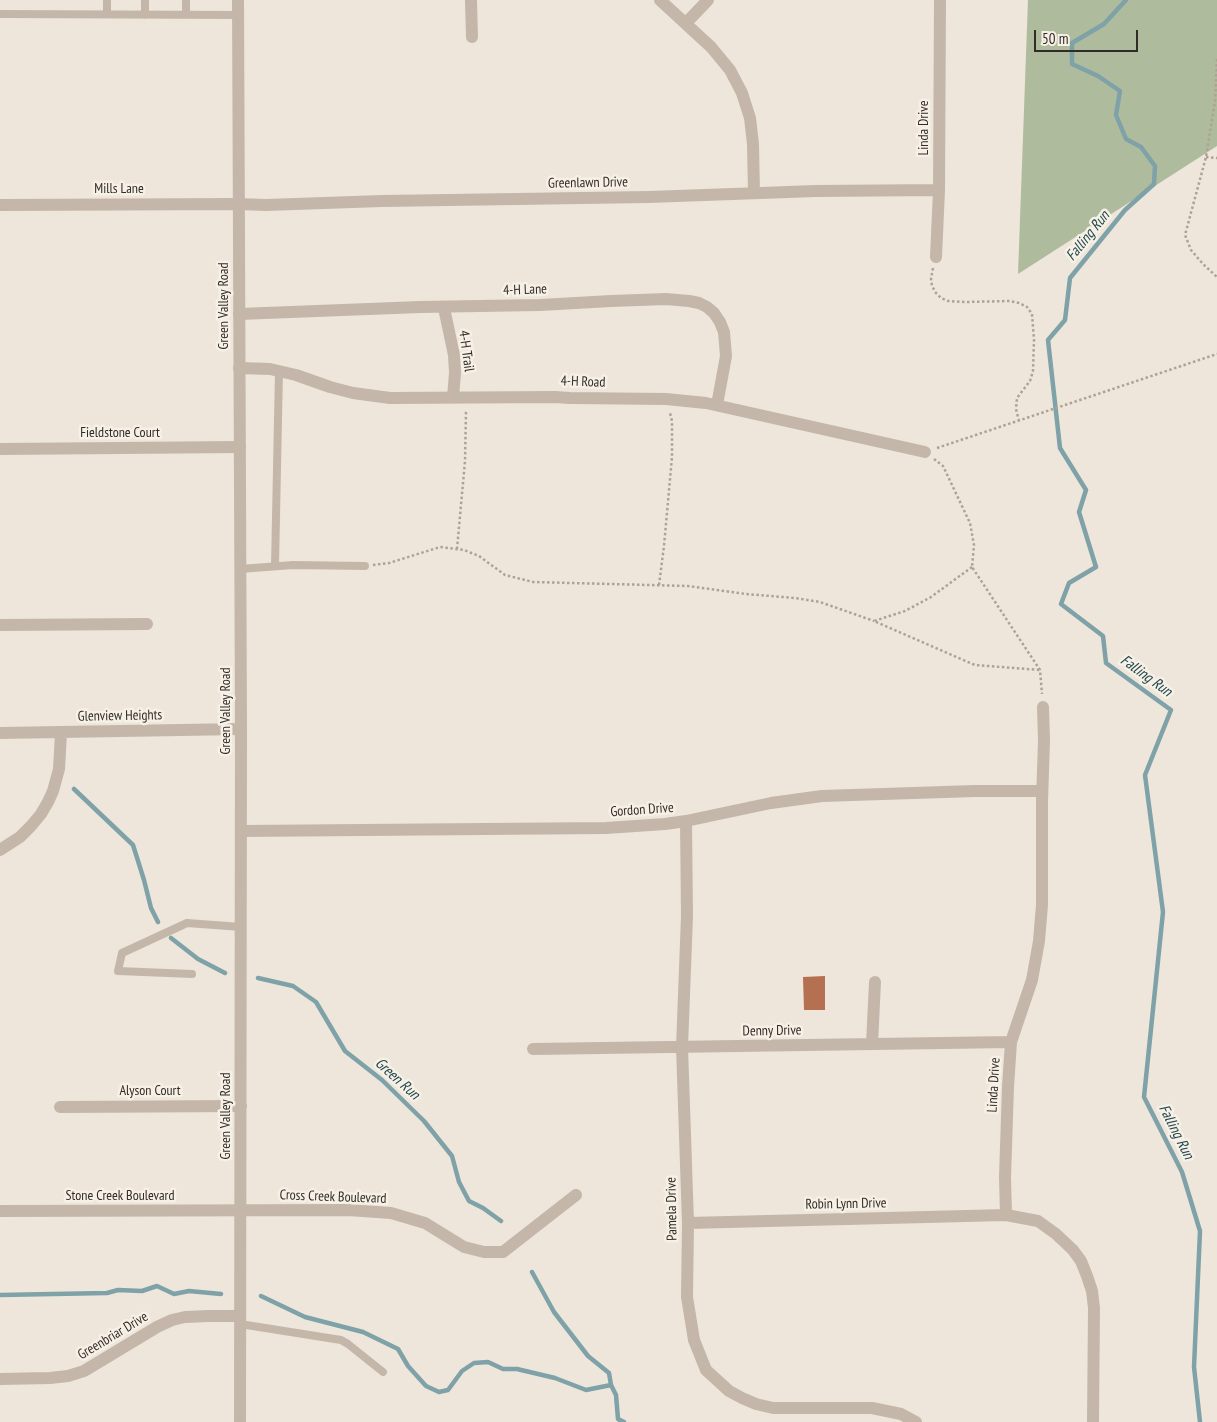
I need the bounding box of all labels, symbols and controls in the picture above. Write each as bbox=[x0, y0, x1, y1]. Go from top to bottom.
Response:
scale bar bbox=[1037, 20, 1141, 52]
text: 50 m bbox=[1042, 29, 1068, 48]
street label: Linda Drive bbox=[916, 100, 932, 156]
street label: Greenlawn Drive bbox=[548, 174, 628, 192]
street label: Mills Lane bbox=[94, 181, 144, 197]
water label: Falling Run bbox=[1062, 207, 1114, 265]
street label: Green Valley Road bbox=[216, 263, 232, 349]
street label: 4-H Lane bbox=[503, 281, 547, 299]
street label: 4-H Trail bbox=[455, 329, 477, 373]
street label: 4-H Road bbox=[560, 373, 606, 391]
street label: Fieldstone Court bbox=[80, 425, 160, 441]
water label: Falling Run bbox=[1117, 651, 1175, 701]
street label: Green Valley Road bbox=[218, 668, 234, 754]
street label: Glenview Heights bbox=[78, 707, 162, 725]
street label: Gordon Drive bbox=[610, 799, 674, 821]
street label: Denny Drive bbox=[742, 1022, 802, 1040]
water label: Green Run bbox=[371, 1054, 423, 1104]
street label: Linda Drive bbox=[984, 1057, 1004, 1113]
street label: Green Valley Road bbox=[218, 1073, 234, 1159]
street label: Alyson Court bbox=[119, 1083, 181, 1099]
water label: Falling Run bbox=[1155, 1102, 1197, 1162]
street label: Pamela Drive bbox=[663, 1177, 681, 1241]
street label: Cross Creek Boulevard bbox=[279, 1187, 387, 1207]
street label: Stone Creek Boulevard bbox=[65, 1188, 175, 1204]
street label: Robin Lynn Drive bbox=[805, 1195, 887, 1213]
street label: Greenbriar Drive bbox=[75, 1308, 151, 1364]

